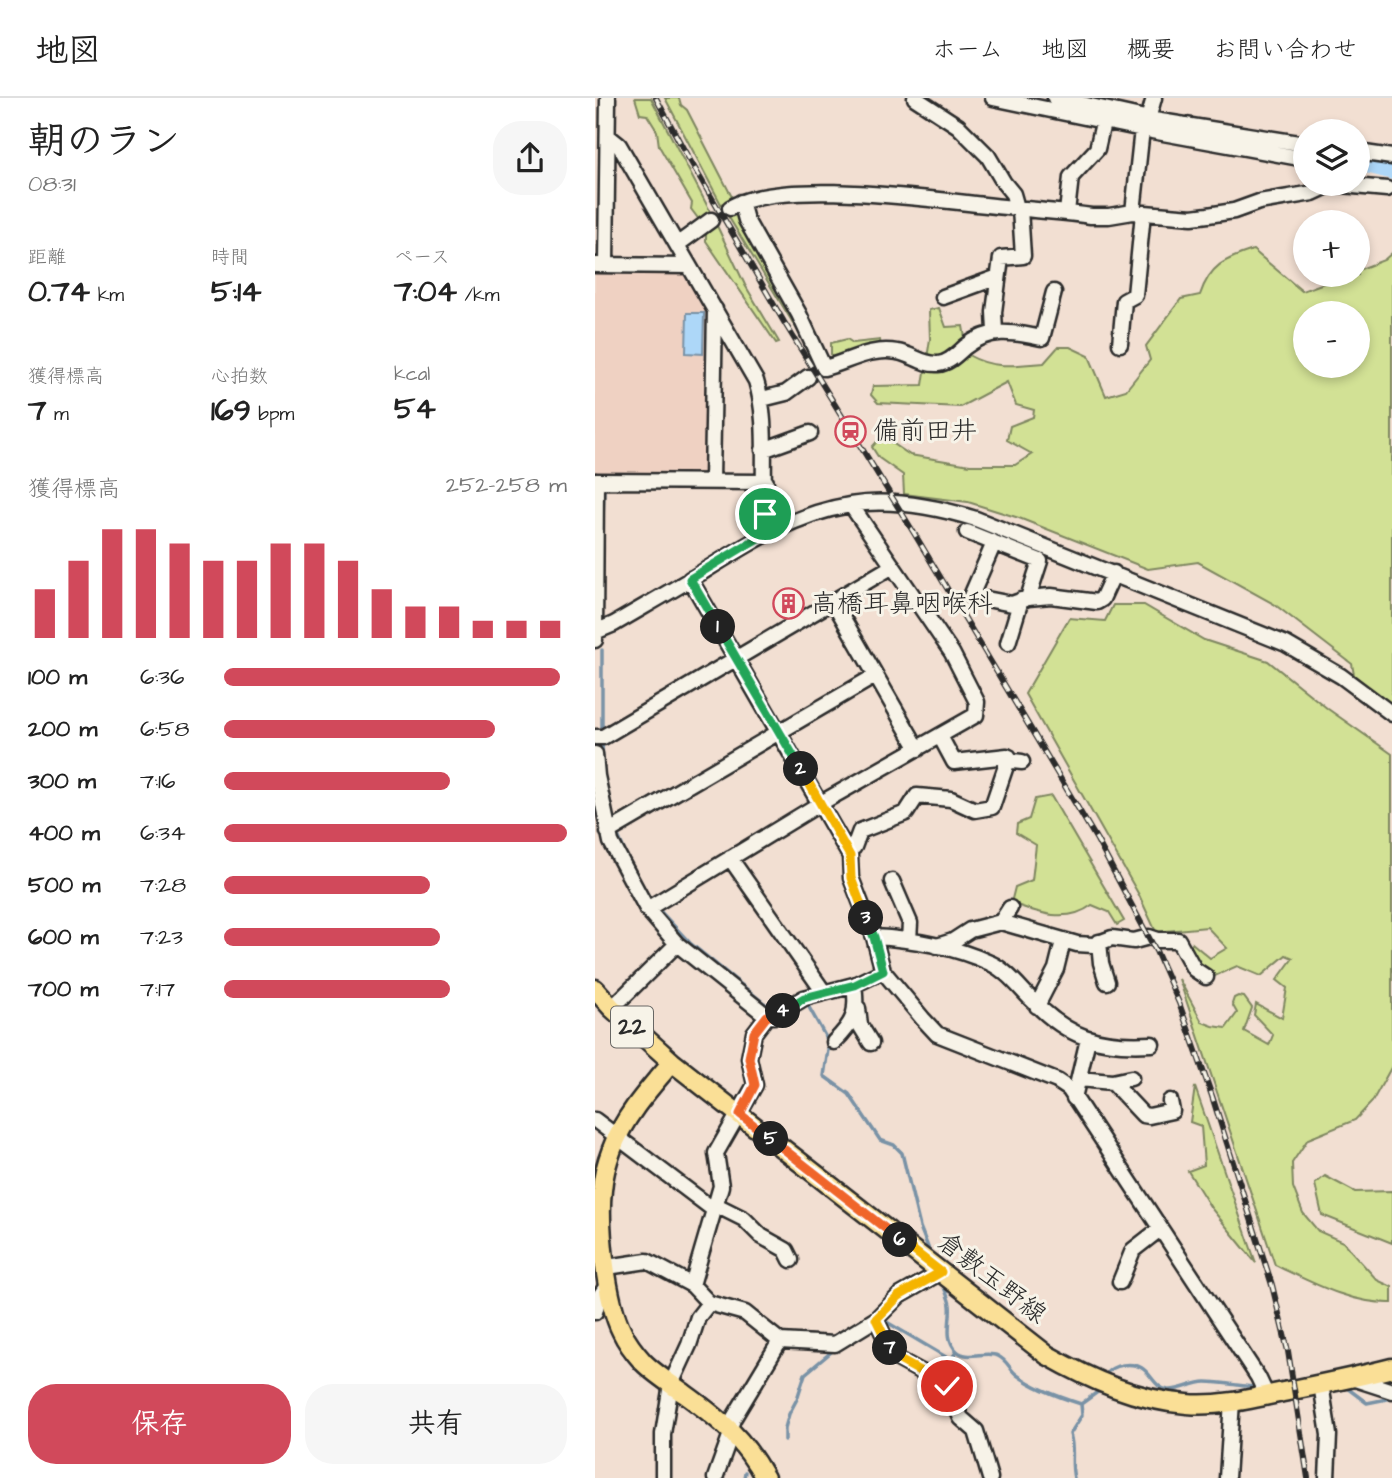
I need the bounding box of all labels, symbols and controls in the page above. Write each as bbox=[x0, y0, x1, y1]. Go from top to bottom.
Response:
text: 地図 bbox=[35, 28, 101, 74]
text: ホーム bbox=[932, 33, 1003, 67]
text: 地図 bbox=[1041, 33, 1089, 67]
text: 概要 bbox=[1127, 33, 1175, 67]
text: お問い合わせ bbox=[1213, 33, 1357, 67]
text: 朝のラン bbox=[28, 116, 180, 168]
map controls bbox=[1293, 119, 1370, 378]
button: layers bbox=[1293, 119, 1370, 196]
button: share bbox=[493, 121, 567, 195]
text: 08:31 bbox=[28, 168, 76, 200]
button: + bbox=[1293, 210, 1370, 287]
text: 距離 bbox=[28, 244, 66, 271]
text: 時間 bbox=[211, 244, 249, 271]
text: ペース bbox=[394, 244, 450, 271]
text: 0.74 bbox=[28, 271, 90, 313]
text: 5:14 bbox=[211, 271, 262, 313]
text: 7:04 bbox=[394, 271, 457, 313]
text: km bbox=[90, 282, 124, 309]
text: /km bbox=[457, 282, 500, 309]
button: − bbox=[1293, 301, 1370, 378]
text: kcal bbox=[394, 361, 430, 388]
text: 獲得標高 bbox=[28, 363, 104, 390]
text: 心拍数 bbox=[211, 363, 268, 390]
text: 54 bbox=[394, 388, 436, 430]
text: 7 bbox=[28, 390, 46, 432]
text: 169 bbox=[211, 390, 251, 432]
text: m bbox=[46, 401, 69, 428]
text: bpm bbox=[251, 401, 294, 428]
place label: 備前田井 bbox=[873, 413, 977, 449]
station icon: 備前田井 bbox=[833, 414, 867, 448]
text: 252–258 m bbox=[446, 469, 567, 501]
text: 獲得標高 bbox=[28, 473, 120, 505]
pin bbox=[735, 484, 795, 544]
icon: arrive bbox=[746, 495, 784, 533]
place label: 高橋耳鼻咽喉科 bbox=[811, 586, 993, 622]
building icon: 高橋耳鼻咽喉科 bbox=[771, 587, 805, 621]
pin: 1 bbox=[701, 610, 735, 644]
text: 1 bbox=[716, 613, 719, 640]
text: 100 m bbox=[28, 661, 87, 693]
text: 6:36 bbox=[140, 661, 184, 693]
text: 200 m bbox=[28, 713, 97, 745]
text: 6:58 bbox=[140, 713, 189, 745]
pin: 2 bbox=[783, 752, 819, 786]
text: 2 bbox=[795, 755, 806, 782]
text: 300 m bbox=[28, 765, 96, 797]
text: 7:16 bbox=[140, 765, 175, 797]
text: 400 m bbox=[28, 817, 100, 849]
text: 6:34 bbox=[140, 817, 186, 849]
text: 500 m bbox=[28, 869, 100, 901]
text: 7:28 bbox=[140, 869, 186, 901]
pin: 3 bbox=[849, 900, 883, 936]
text: 3 bbox=[861, 904, 870, 931]
text: 600 m bbox=[28, 921, 99, 953]
text: 7:23 bbox=[140, 921, 183, 953]
text: 700 m bbox=[28, 973, 98, 1005]
text: 7:17 bbox=[140, 973, 175, 1005]
pin: 4 bbox=[765, 993, 801, 1028]
text: 4 bbox=[776, 997, 789, 1024]
road number: 22 bbox=[611, 1007, 653, 1048]
pin: 5 bbox=[753, 1122, 789, 1156]
text: 5 bbox=[764, 1125, 777, 1152]
pin: 6 bbox=[883, 1222, 917, 1258]
street label: 倉敷玉野線 bbox=[930, 1224, 1054, 1332]
text: 6 bbox=[894, 1226, 905, 1253]
pin: 7 bbox=[873, 1330, 907, 1366]
text: 7 bbox=[884, 1334, 895, 1361]
pin bbox=[917, 1356, 977, 1416]
icon: check bbox=[928, 1367, 966, 1405]
button: 保存 bbox=[28, 1384, 291, 1464]
button: 共有 bbox=[305, 1384, 567, 1464]

